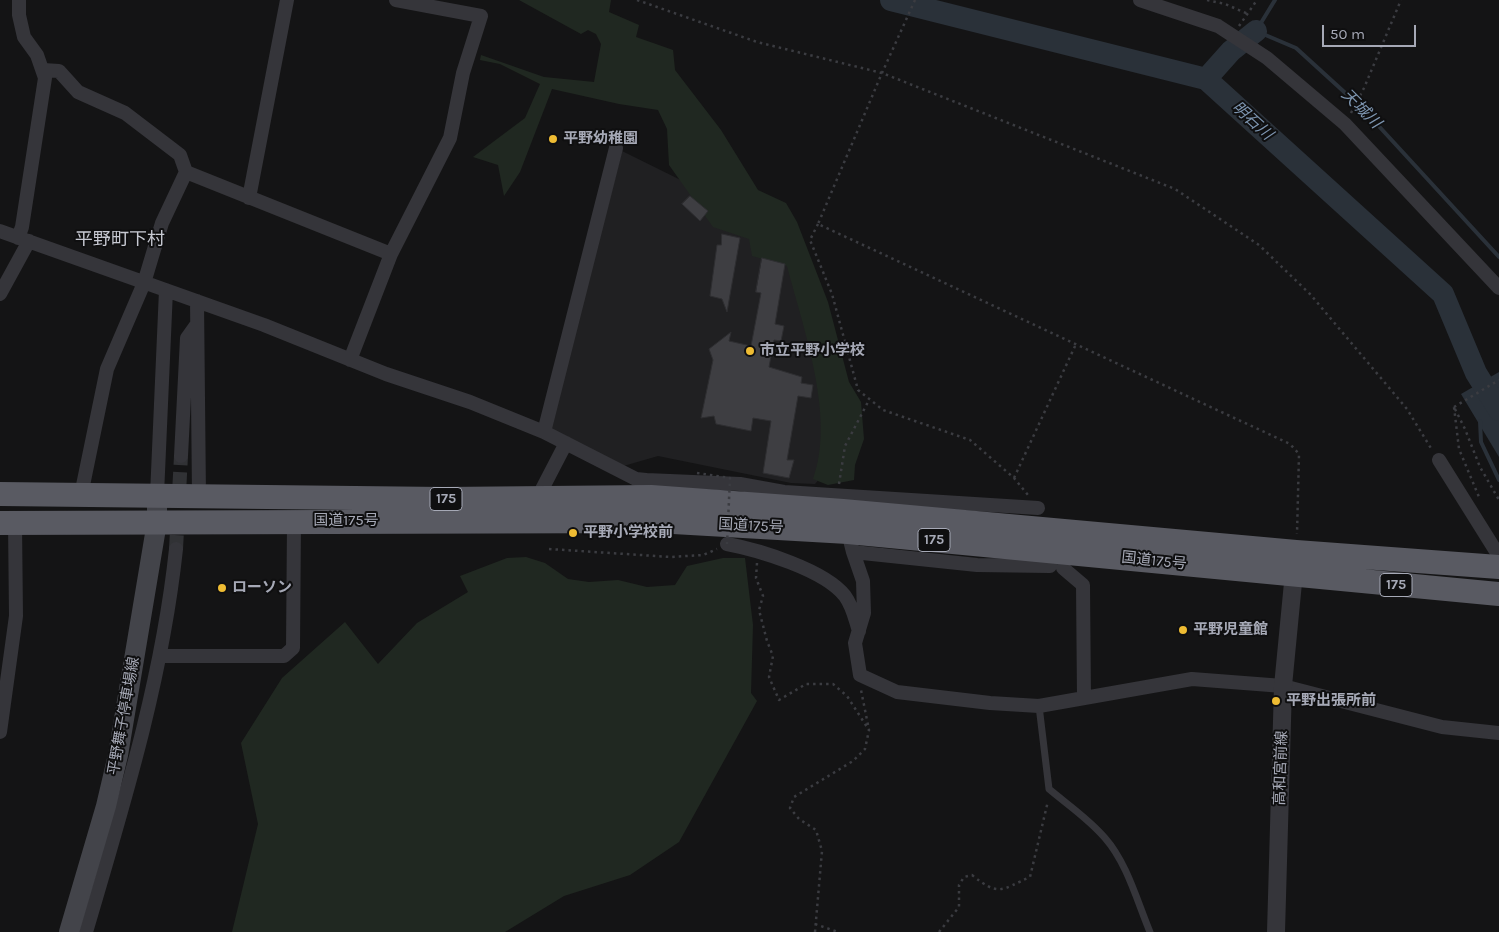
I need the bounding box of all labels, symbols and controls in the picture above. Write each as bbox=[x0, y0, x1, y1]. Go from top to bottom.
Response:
scale bar bbox=[1324, 15, 1418, 47]
text: 50 m bbox=[1330, 25, 1365, 43]
water label: 天城川 bbox=[1337, 85, 1385, 133]
water label: 明石川 bbox=[1228, 98, 1276, 144]
place label: 平野幼稚園 bbox=[563, 130, 638, 148]
marker: 平野幼稚園 bbox=[547, 133, 559, 145]
district label: 平野町下村 bbox=[75, 229, 165, 251]
place label: 市立平野小学校 bbox=[760, 342, 865, 360]
marker: 市立平野小学校 bbox=[744, 345, 756, 357]
road number: 175 bbox=[430, 488, 462, 510]
street label: 国道175号 bbox=[313, 512, 379, 530]
street label: 国道175号 bbox=[718, 515, 784, 537]
place label: 平野小学校前 bbox=[583, 524, 673, 542]
marker: 平野小学校前 bbox=[567, 527, 579, 539]
road number: 175 bbox=[918, 528, 950, 552]
street label: 国道175号 bbox=[1121, 549, 1187, 573]
road number: 175 bbox=[1380, 574, 1412, 596]
place label: ローソン bbox=[232, 579, 292, 597]
marker: ローソン bbox=[216, 582, 228, 594]
place label: 平野児童館 bbox=[1193, 621, 1268, 639]
marker: 平野児童館 bbox=[1177, 624, 1189, 636]
street label: 平野舞子停車場線 bbox=[105, 655, 143, 777]
place label: 平野出張所前 bbox=[1286, 692, 1376, 710]
marker: 平野出張所前 bbox=[1270, 695, 1282, 707]
street label: 高和宮前線 bbox=[1271, 730, 1291, 806]

